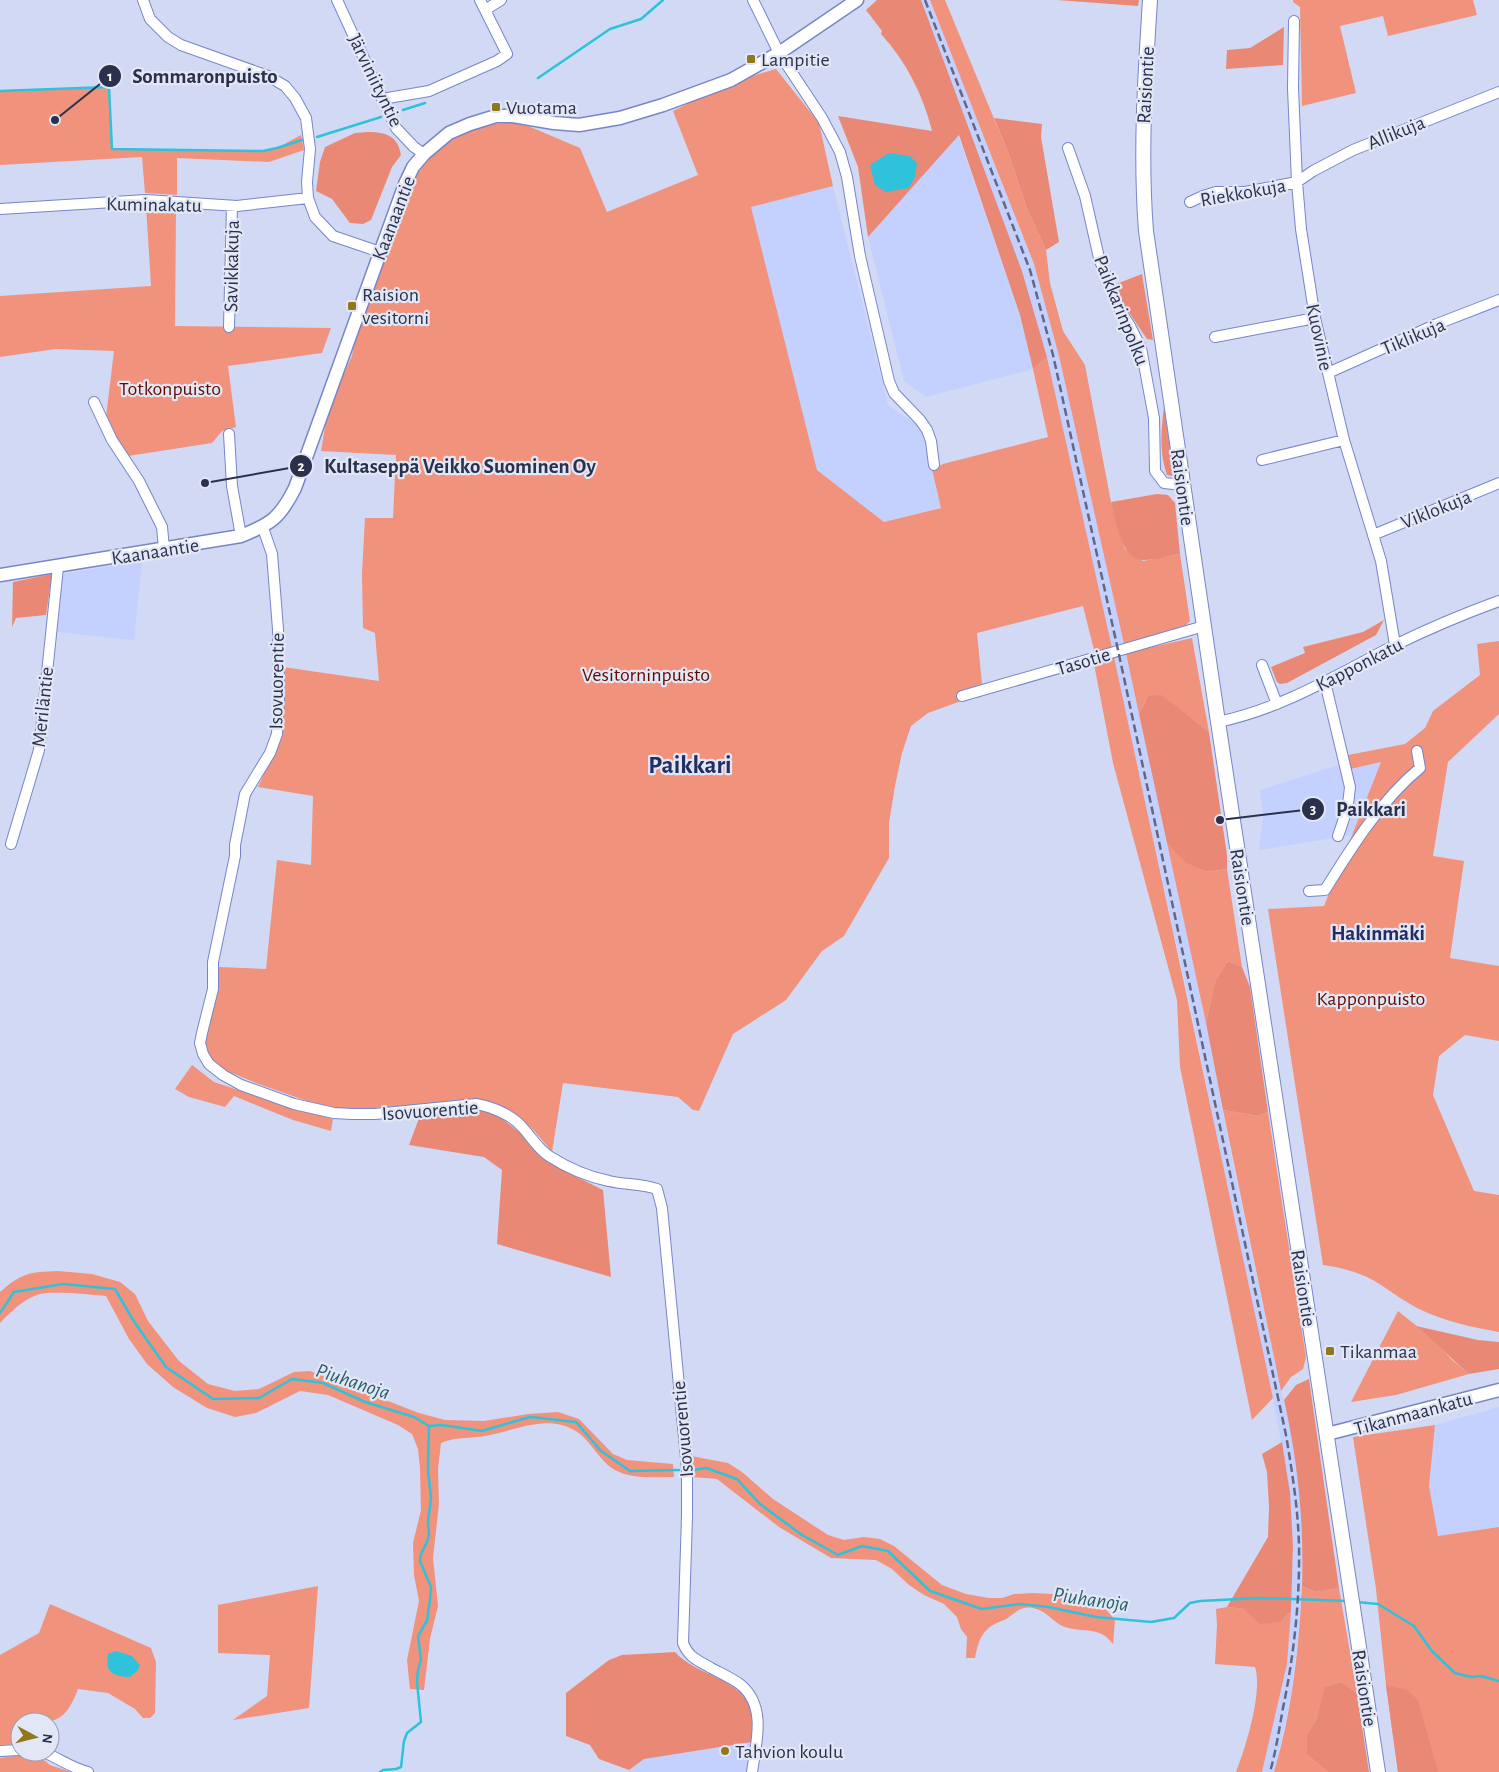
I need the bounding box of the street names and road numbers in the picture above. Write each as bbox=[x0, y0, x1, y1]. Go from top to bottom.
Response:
street label: Järviniityntie bbox=[344, 31, 406, 130]
street label: Raisiontie bbox=[1134, 46, 1158, 124]
street label: Allikuja bbox=[1365, 112, 1428, 153]
street label: Kaanaantie bbox=[369, 174, 419, 263]
street label: Riekkokuja bbox=[1199, 176, 1288, 210]
street label: Kuminakatu bbox=[106, 194, 202, 216]
street label: Savikkakuja bbox=[221, 220, 243, 312]
street label: Paikkarinpolku bbox=[1090, 253, 1152, 368]
street label: Kuovinie bbox=[1302, 302, 1336, 373]
street label: Tiklikuja bbox=[1378, 315, 1448, 359]
street label: Raisiontie bbox=[1167, 447, 1197, 527]
street label: Viklokuja bbox=[1398, 487, 1474, 533]
street label: Kaanaantie bbox=[110, 535, 200, 569]
street label: Isovuorentie bbox=[266, 633, 288, 729]
street label: Kapponkatu bbox=[1313, 634, 1406, 695]
street label: Tasotie bbox=[1054, 644, 1113, 680]
street label: Meriläntie bbox=[29, 666, 57, 748]
street label: Raisiontie bbox=[1226, 847, 1258, 927]
street label: Isovuorentie bbox=[381, 1098, 479, 1124]
street label: Raisiontie bbox=[1287, 1248, 1319, 1328]
street label: Isovuorentie bbox=[669, 1380, 697, 1478]
street label: Tikanmaankatu bbox=[1352, 1389, 1475, 1439]
street label: Raisiontie bbox=[1348, 1648, 1380, 1728]

